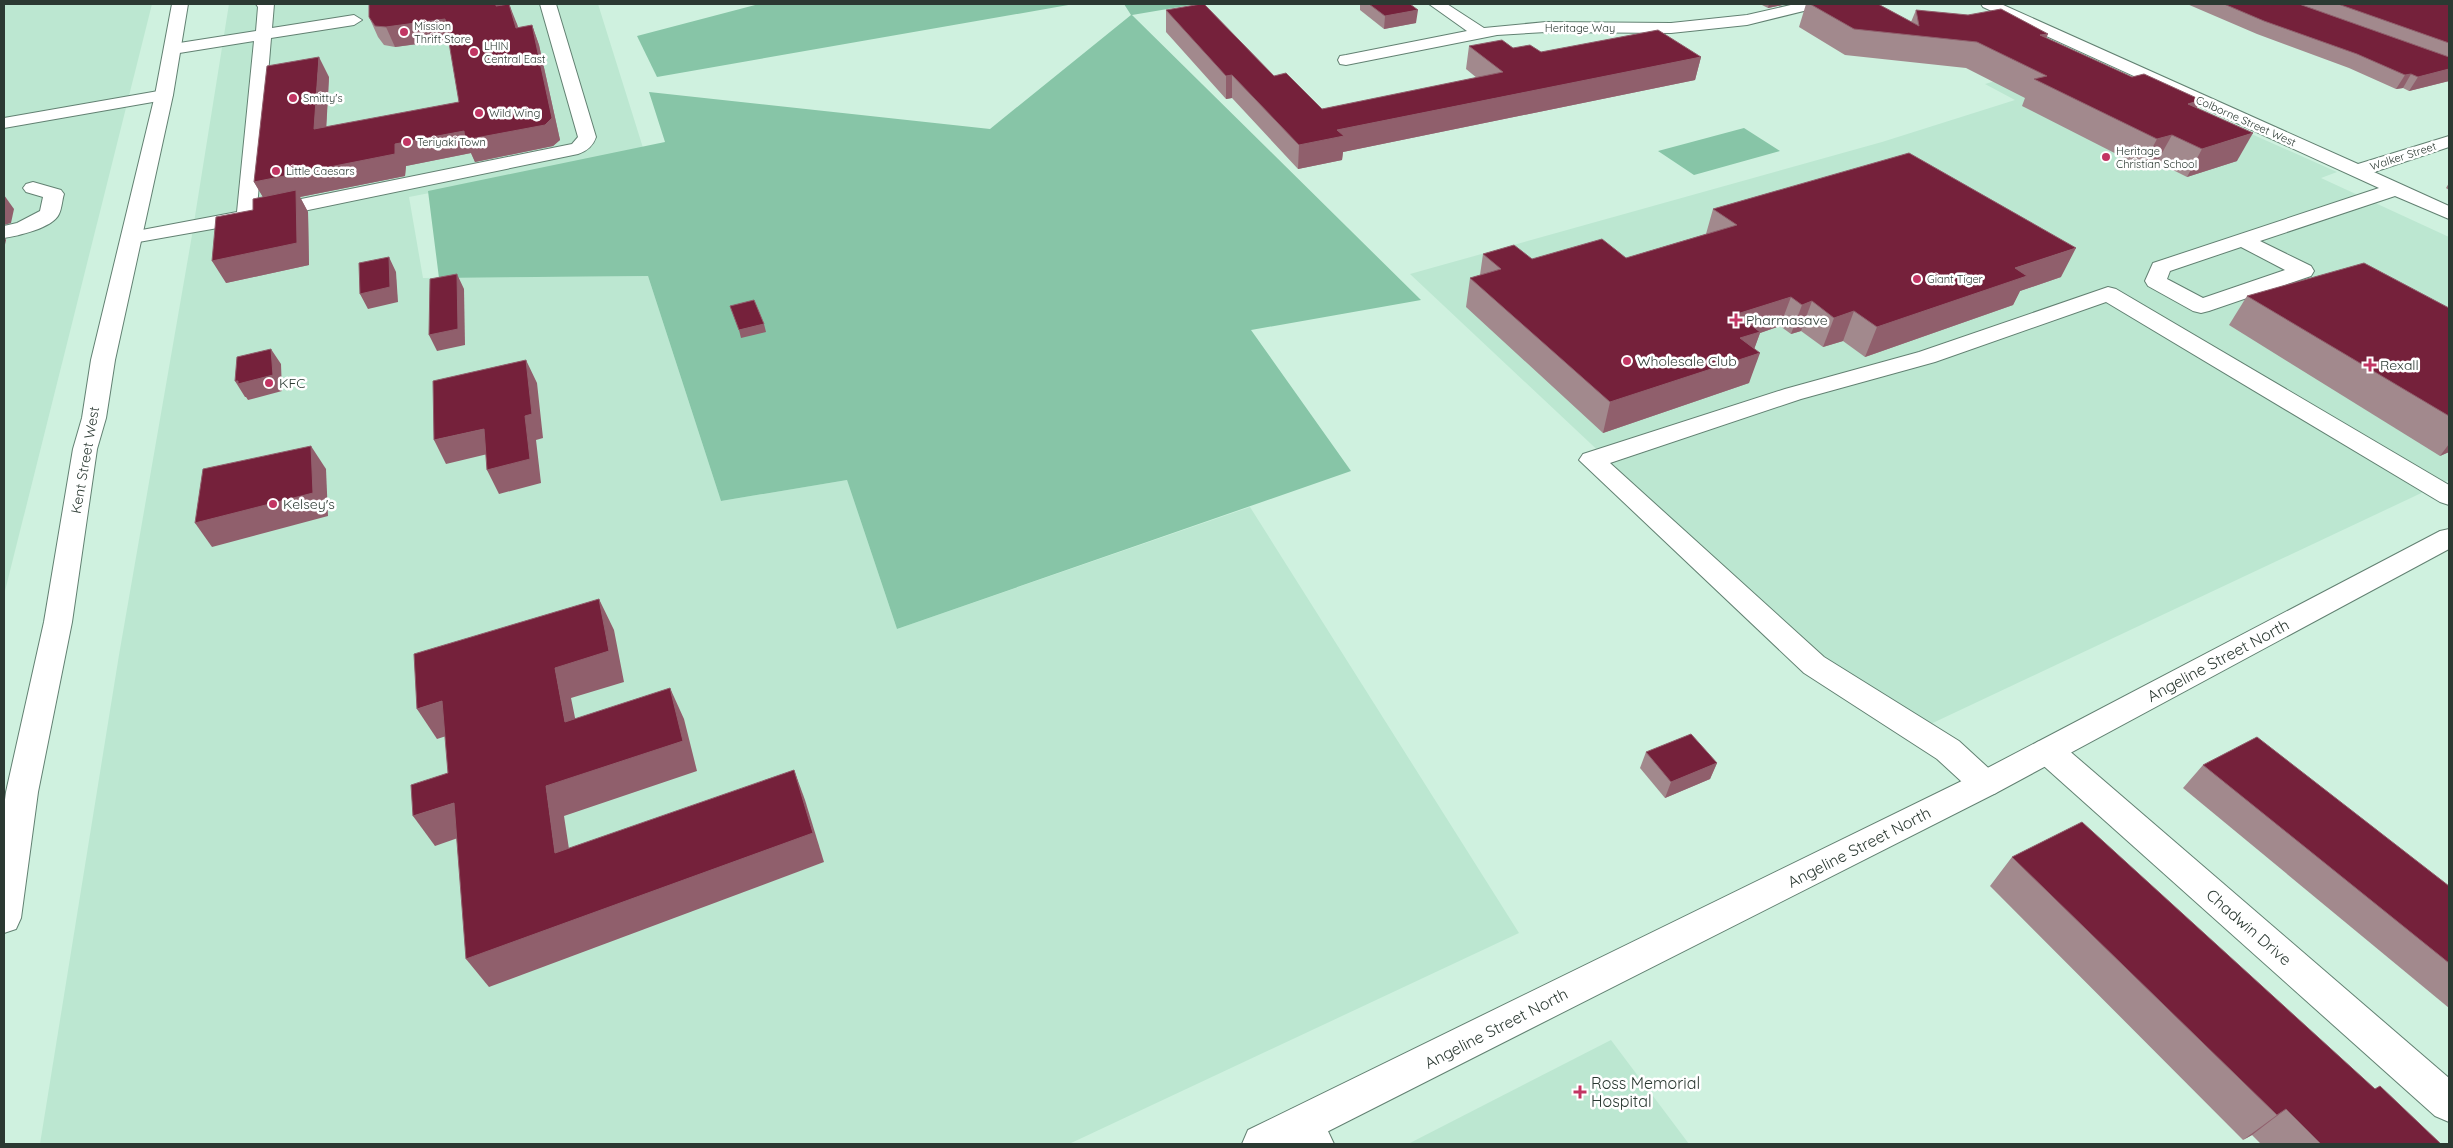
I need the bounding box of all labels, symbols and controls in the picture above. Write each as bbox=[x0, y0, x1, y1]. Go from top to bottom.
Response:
place label: Mission Thrift Store bbox=[414, 19, 471, 46]
street label: Heritage Way bbox=[1545, 21, 1615, 35]
marker: Mission Thrift Store bbox=[398, 26, 410, 38]
place label: LHIN Central East bbox=[484, 39, 546, 66]
marker: LHIN Central East bbox=[468, 46, 480, 58]
place label: Smitty's bbox=[303, 91, 343, 105]
marker: Smitty's bbox=[287, 92, 299, 104]
street label: Colborne Street West bbox=[2194, 93, 2298, 149]
place label: Wild Wing bbox=[489, 106, 540, 120]
marker: Wild Wing bbox=[473, 107, 485, 119]
place label: Teriyaki Town bbox=[417, 135, 486, 149]
marker: Teriyaki Town bbox=[401, 136, 413, 148]
street label: Walker Street bbox=[2368, 139, 2438, 173]
place label: Heritage Christian School bbox=[2116, 144, 2197, 171]
marker: Heritage Christian School bbox=[2100, 151, 2112, 163]
place label: Little Caesars bbox=[286, 164, 355, 178]
marker: Little Caesars bbox=[270, 165, 282, 177]
place label: Giant Tiger bbox=[1927, 272, 1984, 286]
marker: Giant Tiger bbox=[1911, 273, 1923, 285]
place label: Pharmasave bbox=[1746, 311, 1828, 329]
marker: Pharmasave bbox=[1730, 314, 1742, 326]
place label: Wholesale Club bbox=[1637, 352, 1737, 370]
marker: Wholesale Club bbox=[1621, 355, 1633, 367]
place label: Rexall bbox=[2380, 356, 2419, 374]
marker: Rexall bbox=[2364, 359, 2376, 371]
place label: KFC bbox=[279, 374, 305, 392]
marker: KFC bbox=[263, 377, 275, 389]
street label: Kent Street West bbox=[67, 405, 103, 515]
place label: Kelsey's bbox=[283, 495, 335, 513]
marker: Kelsey's bbox=[267, 498, 279, 510]
street label: Angeline Street North bbox=[2143, 614, 2293, 706]
street label: Angeline Street North bbox=[1784, 802, 1934, 892]
street label: Chadwin Drive bbox=[2202, 885, 2296, 969]
street label: Angeline Street North bbox=[1421, 983, 1571, 1073]
place label: Ross Memorial Hospital bbox=[1591, 1073, 1700, 1111]
marker: Ross Memorial Hospital bbox=[1573, 1085, 1587, 1099]

